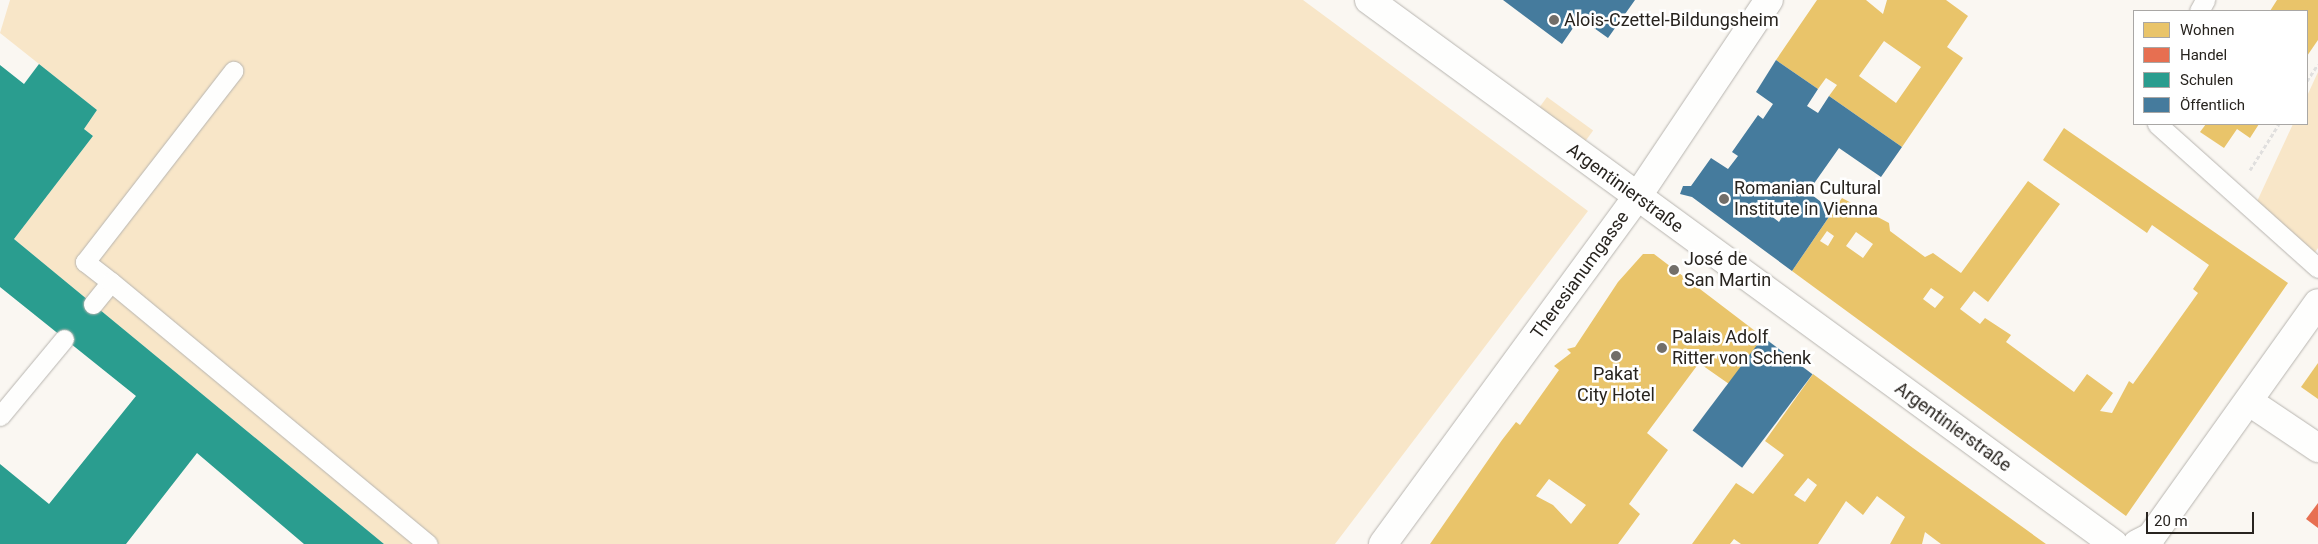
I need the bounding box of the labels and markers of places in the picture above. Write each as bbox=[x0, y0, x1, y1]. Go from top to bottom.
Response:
place label: Alois-Czettel-Bildungsheim bbox=[1564, 9, 1779, 31]
marker: Alois-Czettel-Bildungsheim bbox=[1548, 14, 1560, 26]
place label: Romanian Cultural Institute in Vienna bbox=[1734, 178, 1881, 220]
marker: Romanian Cultural Institute in Vienna bbox=[1718, 193, 1730, 205]
place label: José de San Martin bbox=[1684, 249, 1771, 292]
marker: José de San Martin bbox=[1668, 264, 1680, 276]
place label: Palais Adolf Ritter von Schenk bbox=[1672, 327, 1811, 369]
marker: Palais Adolf Ritter von Schenk bbox=[1656, 342, 1668, 354]
marker: Pakat City Hotel bbox=[1610, 350, 1622, 362]
place label: Pakat City Hotel bbox=[1577, 364, 1655, 406]

